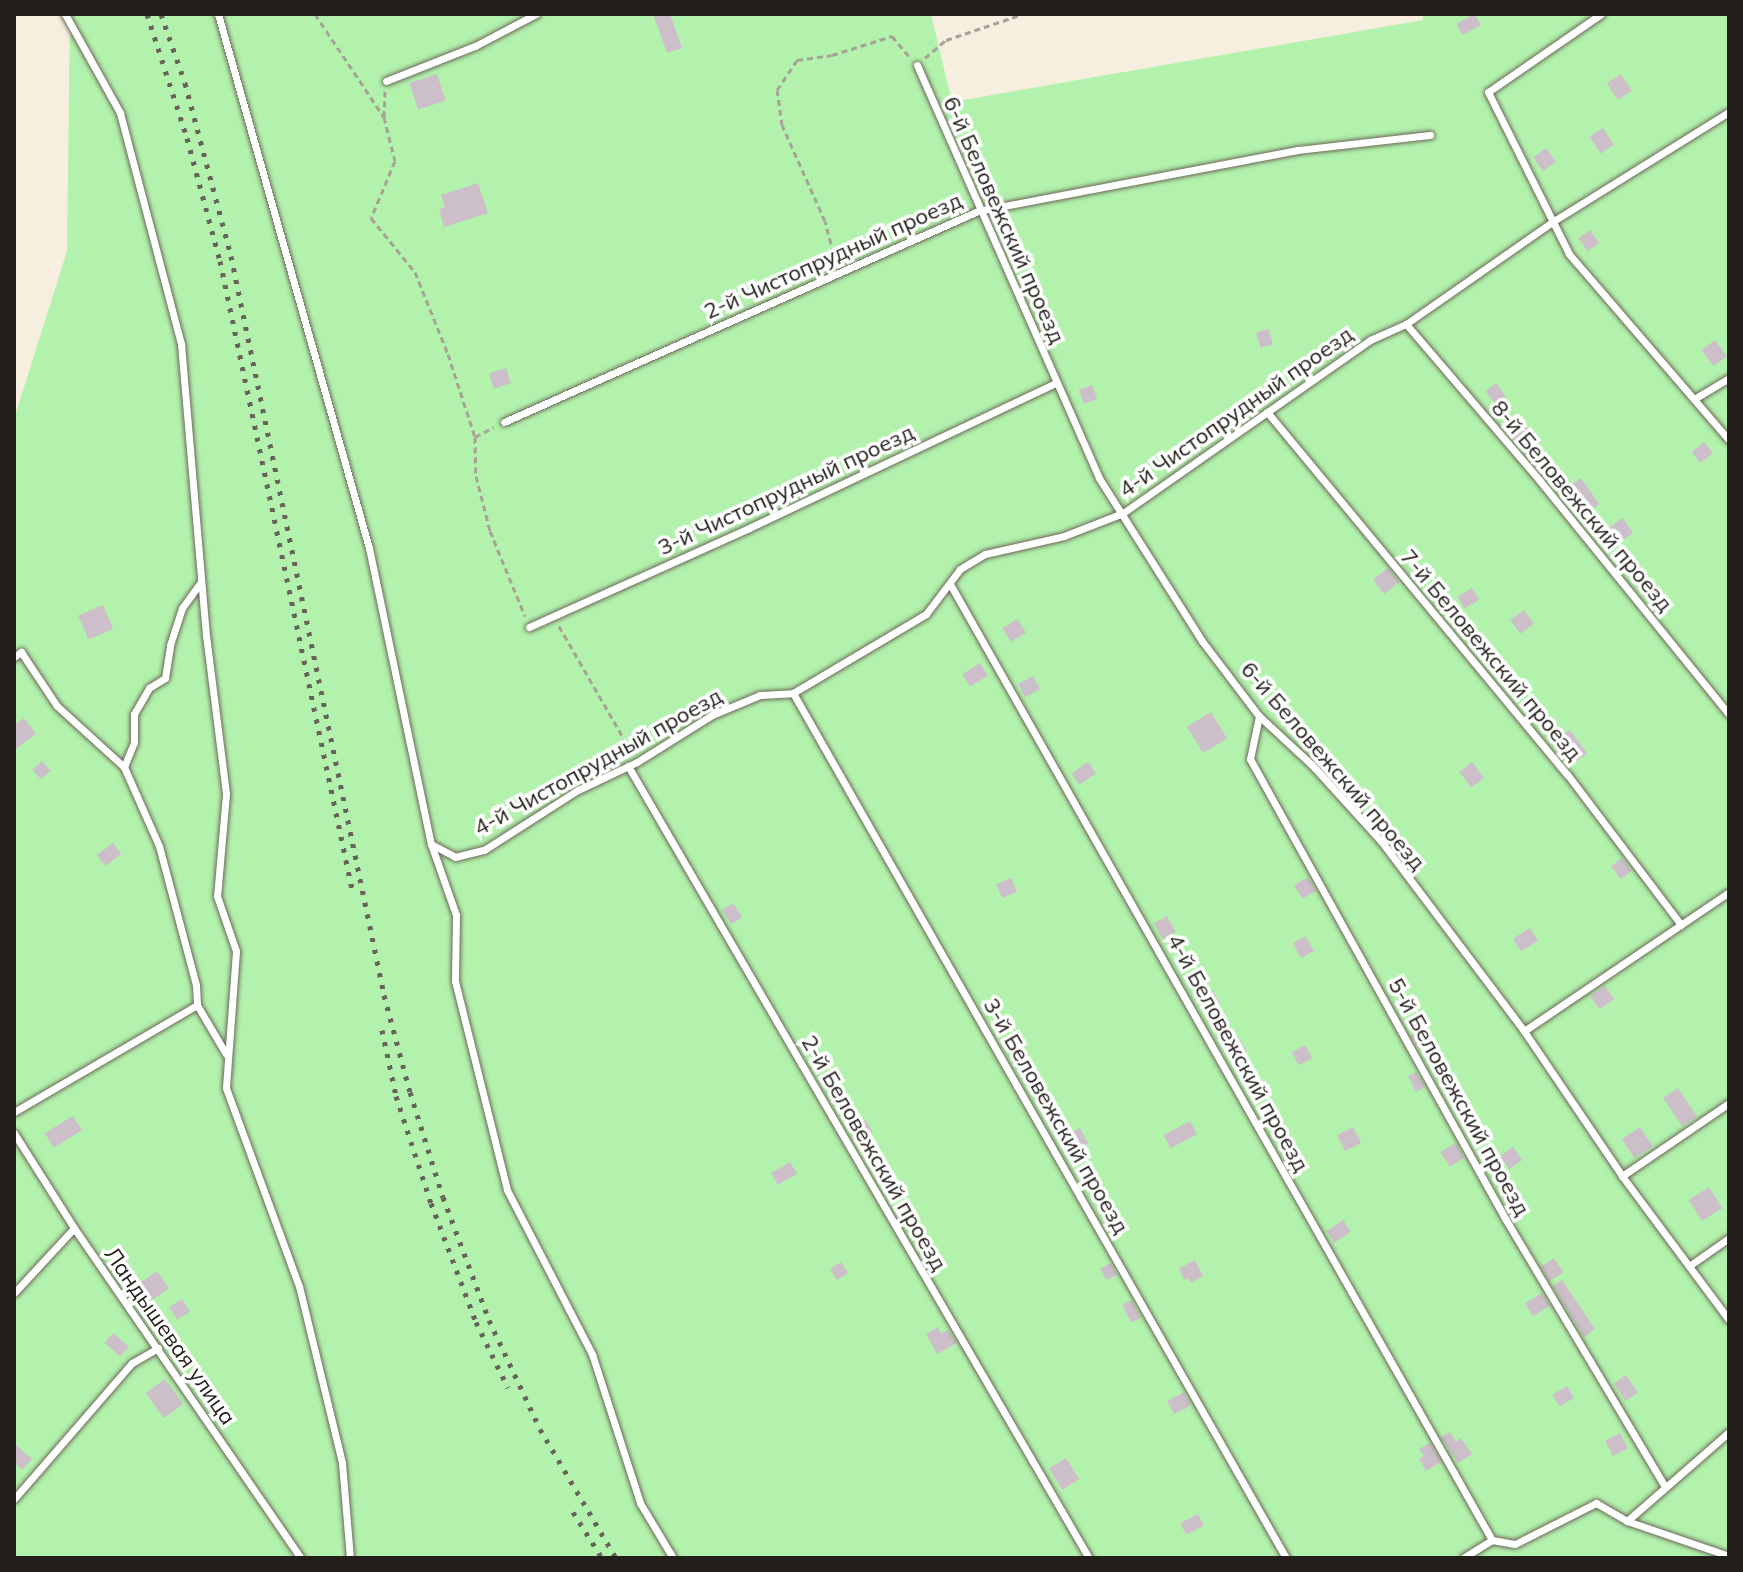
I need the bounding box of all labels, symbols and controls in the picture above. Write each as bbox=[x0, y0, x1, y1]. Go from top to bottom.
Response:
street label: 6-й Беловежский проезд bbox=[938, 92, 1070, 348]
street label: 2-й Чистопрудный проезд bbox=[700, 187, 966, 325]
street label: 4-й Чистопрудный проезд bbox=[1114, 321, 1358, 503]
street label: 8-й Беловежский проезд bbox=[1486, 395, 1678, 617]
street label: 3-й Чистопрудный проезд bbox=[654, 419, 918, 561]
street label: 7-й Беловежский проезд bbox=[1395, 544, 1587, 766]
street label: 6-й Беловежский проезд bbox=[1235, 656, 1431, 876]
street label: 4-й Чистопрудный проезд bbox=[469, 683, 727, 841]
street label: 4-й Беловежский проезд bbox=[1162, 930, 1314, 1176]
street label: 5-й Беловежский проезд bbox=[1383, 974, 1535, 1220]
street label: 3-й Беловежский проезд bbox=[978, 994, 1134, 1238]
street label: 2-й Беловежский проезд bbox=[796, 1031, 952, 1275]
street label: Ландышевая улица bbox=[99, 1242, 241, 1430]

